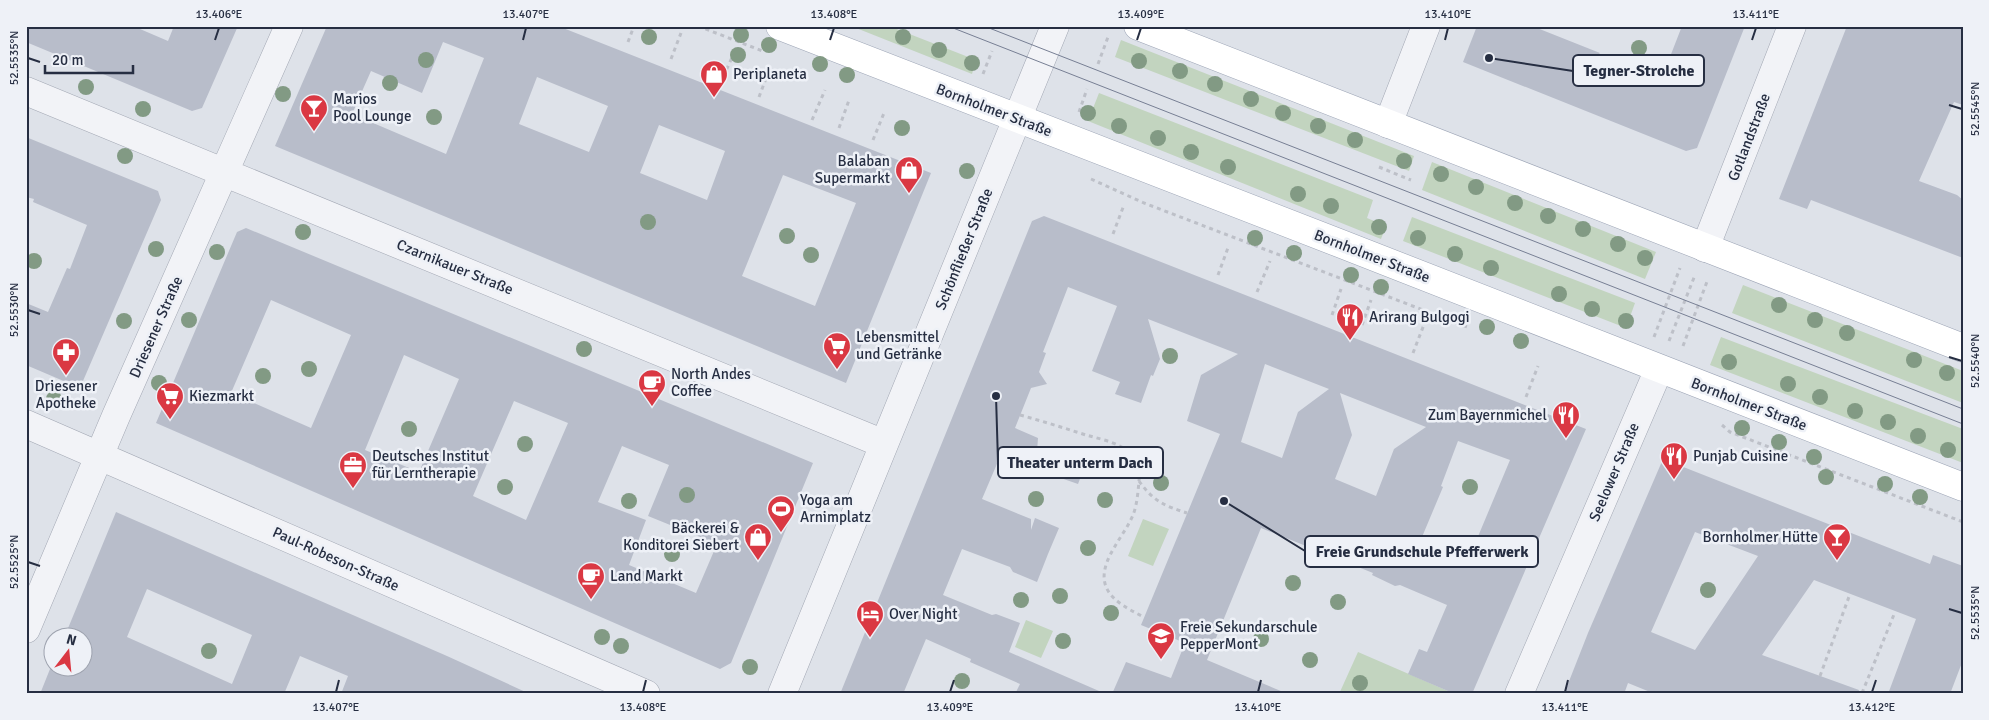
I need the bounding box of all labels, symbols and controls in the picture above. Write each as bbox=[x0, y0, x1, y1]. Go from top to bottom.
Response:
text: 13.406°E bbox=[196, 7, 243, 22]
text: 13.407°E bbox=[503, 7, 550, 22]
text: 13.408°E bbox=[811, 7, 858, 22]
text: 13.409°E bbox=[1118, 7, 1165, 22]
text: 13.410°E bbox=[1425, 7, 1472, 22]
text: 13.411°E bbox=[1733, 7, 1780, 22]
text: 52.5535°N bbox=[7, 31, 22, 85]
scale bar bbox=[45, 42, 132, 74]
text: 20 m bbox=[52, 51, 83, 69]
callout: Tegner-Strolche bbox=[1573, 55, 1704, 86]
shop icon: Periplaneta bbox=[699, 59, 729, 98]
text: Tegner-Strolche bbox=[1584, 61, 1694, 81]
place label: Periplaneta bbox=[733, 65, 807, 83]
street label: Bornholmer Straße bbox=[933, 80, 1055, 140]
text: 52.5545°N bbox=[1968, 82, 1983, 136]
place label: Marios Pool Lounge bbox=[333, 90, 411, 125]
street label: Gotlandstraße bbox=[1724, 91, 1774, 183]
bar icon: Marios Pool Lounge bbox=[299, 93, 329, 132]
place label: Balaban Supermarkt bbox=[815, 152, 890, 187]
shop icon: Balaban Supermarkt bbox=[894, 155, 924, 194]
street label: Schönfließer Straße bbox=[931, 186, 997, 312]
street label: Bornholmer Straße bbox=[1311, 226, 1433, 286]
street label: Czarnikauer Straße bbox=[394, 235, 516, 299]
street label: Driesener Straße bbox=[126, 273, 186, 381]
text: 52.5530°N bbox=[7, 283, 22, 337]
restaurant icon: Arirang Bulgogi bbox=[1335, 302, 1365, 341]
place label: Arirang Bulgogi bbox=[1369, 308, 1470, 326]
place label: Lebensmittel und Getränke bbox=[856, 328, 942, 363]
supermarket icon: Lebensmittel und Getränke bbox=[822, 331, 852, 370]
text: 52.5540°N bbox=[1968, 334, 1983, 388]
pharmacy icon: Driesener Apotheke bbox=[51, 337, 81, 376]
place label: North Andes Coffee bbox=[671, 365, 751, 400]
cafe icon: North Andes Coffee bbox=[637, 368, 667, 407]
street label: Bornholmer Straße bbox=[1688, 374, 1810, 434]
place label: Driesener Apotheke bbox=[35, 377, 98, 412]
supermarket icon: Kiezmarkt bbox=[155, 381, 185, 420]
place label: Kiezmarkt bbox=[189, 387, 254, 405]
restaurant icon: Zum Bayernmichel bbox=[1551, 400, 1581, 439]
place label: Zum Bayernmichel bbox=[1428, 406, 1547, 424]
street label: Seelower Straße bbox=[1585, 420, 1643, 524]
restaurant icon: Punjab Cuisine bbox=[1659, 441, 1689, 480]
place label: Deutsches Institut für Lerntherapie bbox=[372, 447, 489, 482]
callout: Theater unterm Dach bbox=[998, 447, 1163, 478]
place label: Punjab Cuisine bbox=[1693, 447, 1788, 465]
office icon: Deutsches Institut für Lerntherapie bbox=[338, 450, 368, 489]
text: Theater unterm Dach bbox=[1007, 453, 1153, 473]
place label: Yoga am Arnimplatz bbox=[800, 491, 871, 526]
sports icon: Yoga am Arnimplatz bbox=[766, 494, 796, 533]
place label: Bäckerei & Konditorei Siebert bbox=[623, 519, 740, 554]
shop icon: Bäckerei & Konditorei Siebert bbox=[743, 522, 773, 561]
bar icon: Bornholmer Hütte bbox=[1822, 522, 1852, 561]
street label: Paul-Robeson-Straße bbox=[270, 523, 402, 595]
place label: Bornholmer Hütte bbox=[1703, 528, 1818, 546]
text: 52.5525°N bbox=[7, 535, 22, 589]
callout: Freie Grundschule Pfefferwerk bbox=[1305, 536, 1538, 567]
text: Freie Grundschule Pfefferwerk bbox=[1315, 542, 1529, 562]
cafe icon: Land Markt bbox=[576, 561, 606, 600]
place label: Land Markt bbox=[610, 567, 683, 585]
text: 52.5535°N bbox=[1968, 586, 1983, 640]
hotel icon: Over Night bbox=[855, 599, 885, 638]
place label: Over Night bbox=[889, 605, 957, 623]
place label: Freie Sekundarschule PepperMont bbox=[1180, 618, 1317, 653]
school or university icon: Freie Sekundarschule PepperMont bbox=[1146, 621, 1176, 660]
north arrow bbox=[42, 628, 92, 678]
text: N bbox=[64, 630, 78, 649]
text: 13.407°E bbox=[313, 700, 360, 715]
text: 13.408°E bbox=[620, 700, 667, 715]
text: 13.409°E bbox=[927, 700, 974, 715]
text: 13.410°E bbox=[1235, 700, 1282, 715]
text: 13.411°E bbox=[1542, 700, 1589, 715]
text: 13.412°E bbox=[1849, 700, 1896, 715]

